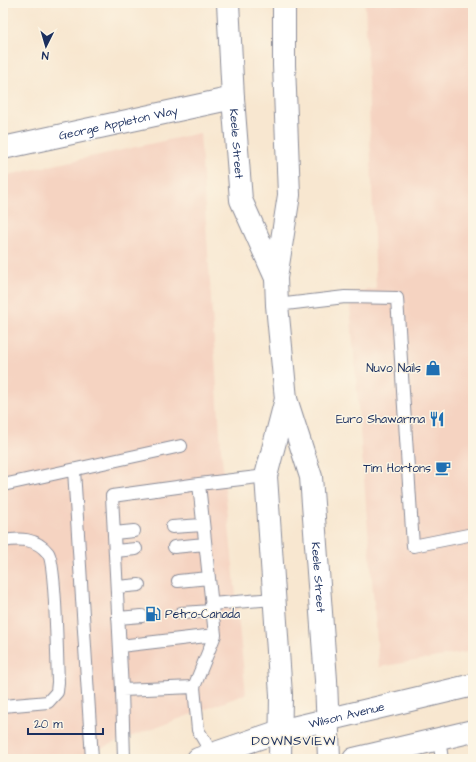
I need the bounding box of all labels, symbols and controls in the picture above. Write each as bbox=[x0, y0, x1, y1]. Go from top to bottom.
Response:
north arrow bbox=[26, 26, 66, 66]
text: N bbox=[41, 48, 49, 63]
street label: George Appleton Way bbox=[57, 102, 180, 145]
street label: Keele Street bbox=[225, 108, 247, 180]
shop icon: Nuvo Nails bbox=[424, 359, 442, 377]
place label: Nuvo Nails bbox=[366, 360, 421, 377]
restaurant icon: Euro Shawarma bbox=[428, 410, 446, 428]
place label: Euro Shawarma bbox=[336, 411, 425, 428]
cafe icon: Tim Hortons bbox=[434, 459, 452, 477]
place label: Tim Hortons bbox=[363, 460, 431, 477]
street label: Keele Street bbox=[307, 542, 329, 613]
fuel station icon: Petro-Canada bbox=[144, 605, 162, 623]
place label: Petro-Canada bbox=[165, 606, 240, 623]
street label: Wilson Avenue bbox=[307, 698, 387, 733]
scale bar bbox=[28, 710, 103, 736]
text: 20 m bbox=[34, 716, 63, 733]
district label: DOWNSVIEW bbox=[252, 732, 336, 750]

